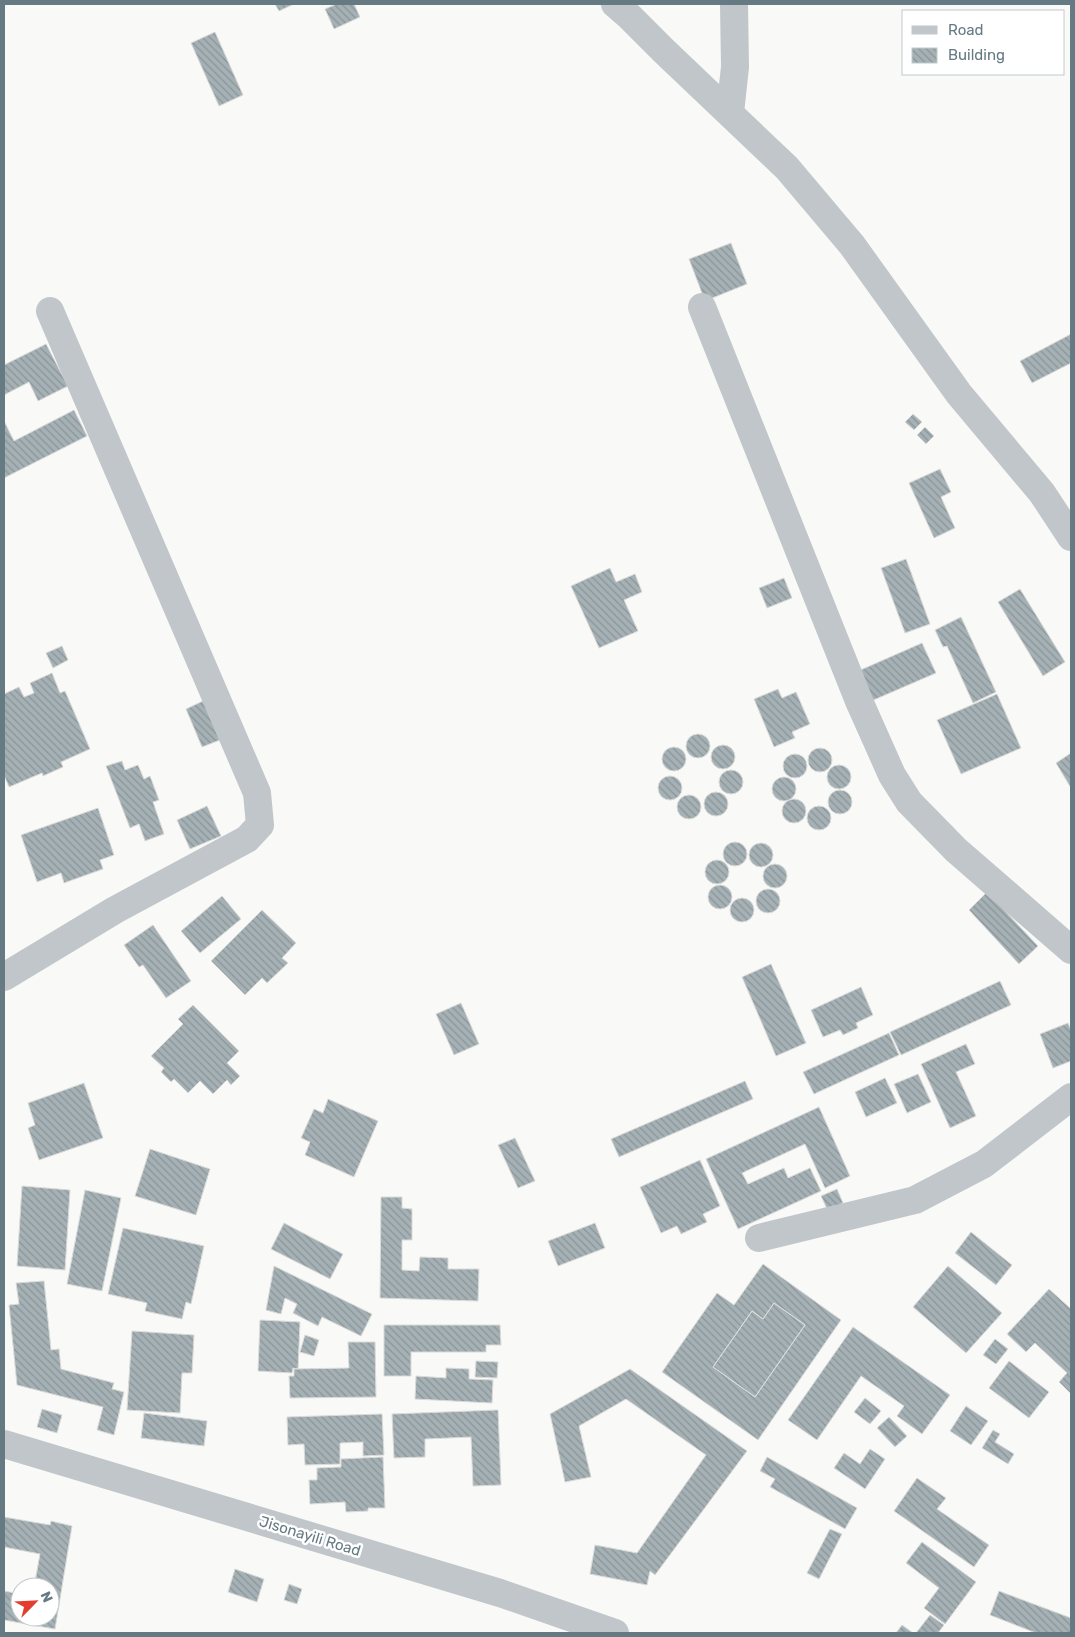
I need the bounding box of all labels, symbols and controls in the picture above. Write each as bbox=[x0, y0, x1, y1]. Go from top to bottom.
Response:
legend bbox=[902, 10, 1065, 75]
text: Road bbox=[948, 21, 984, 39]
text: Building bbox=[948, 46, 1005, 64]
street label: Jisonayili Road bbox=[257, 1512, 363, 1560]
north arrow bbox=[10, 1577, 60, 1627]
text: N bbox=[37, 1589, 56, 1605]

